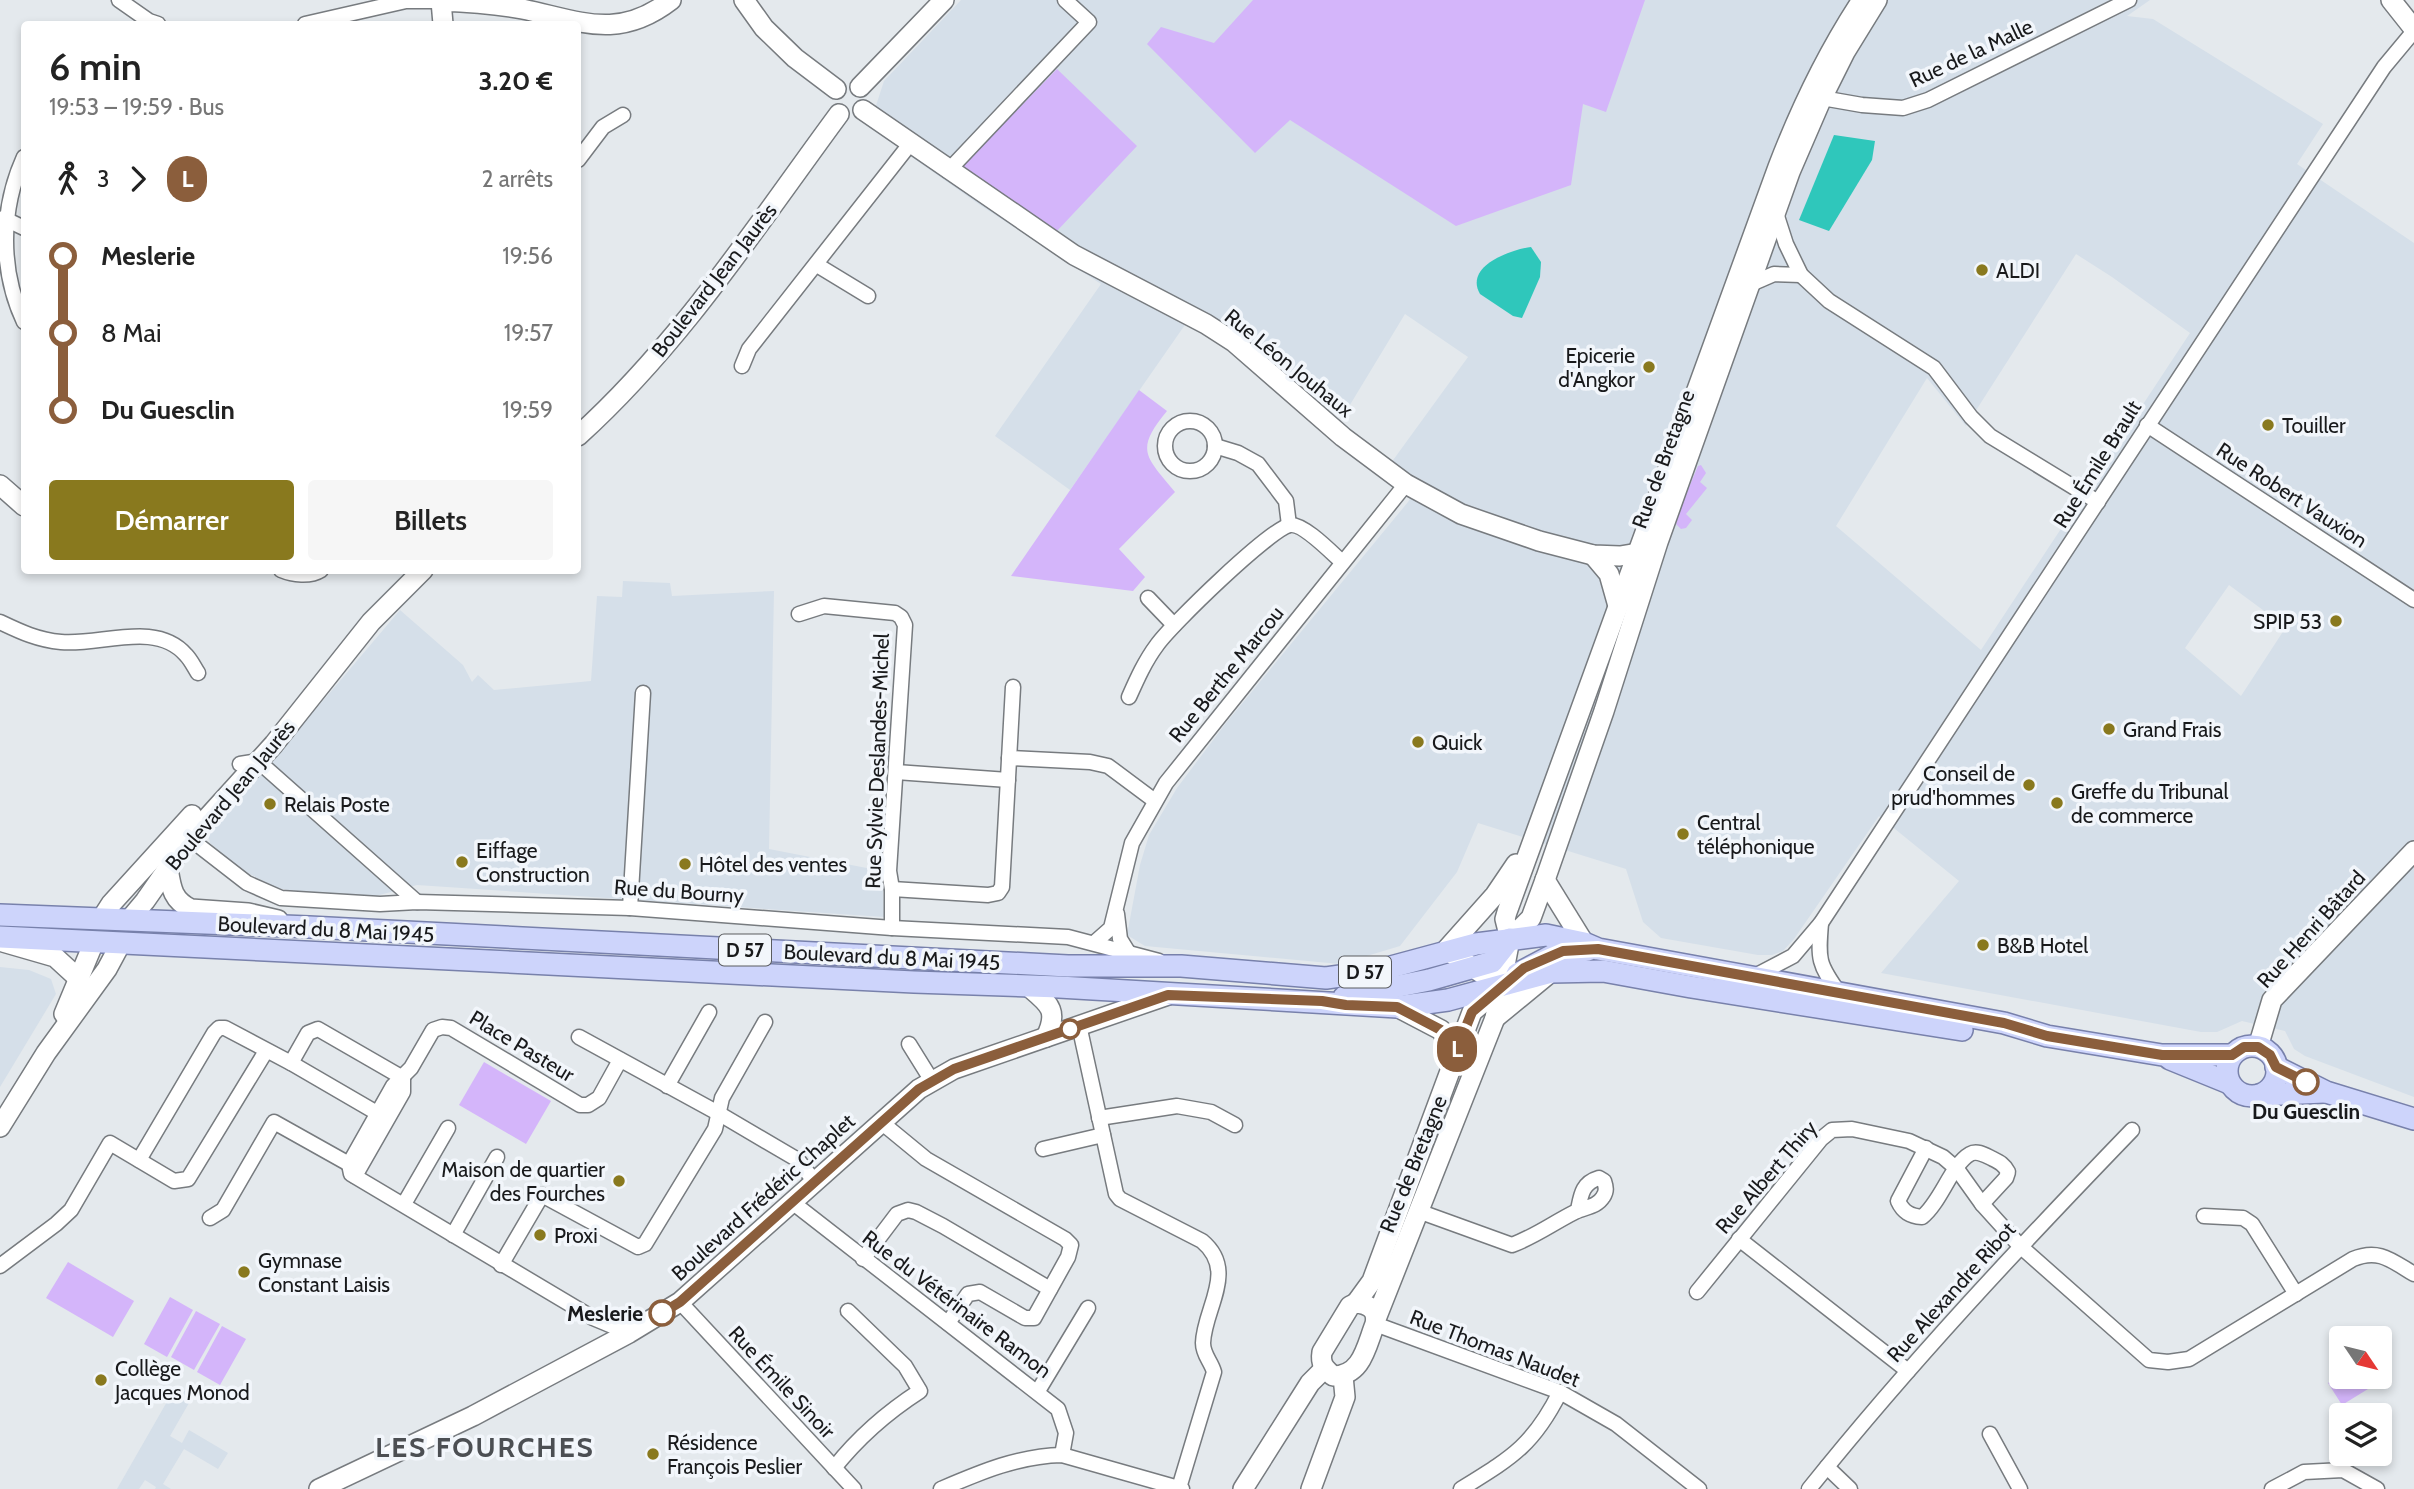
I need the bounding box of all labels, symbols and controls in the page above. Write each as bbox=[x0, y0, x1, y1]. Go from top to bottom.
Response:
street label: Rue de la Malle bbox=[1905, 13, 2037, 93]
text: 6 min bbox=[49, 43, 142, 90]
text: 3.20 € bbox=[479, 65, 553, 97]
text: 19:53 – 19:59 · Bus bbox=[49, 93, 224, 121]
icon: walk bbox=[49, 160, 87, 198]
icon: forward bbox=[119, 160, 157, 198]
text: L bbox=[181, 164, 193, 193]
text: 3 bbox=[97, 165, 109, 193]
text: 2 arrêts bbox=[481, 165, 553, 193]
street label: Boulevard Jean Jaurès bbox=[646, 198, 782, 362]
text: Meslerie bbox=[101, 240, 195, 272]
text: 19:56 bbox=[502, 242, 553, 270]
place label: ALDI bbox=[1996, 258, 2040, 283]
marker: ALDI bbox=[1974, 262, 1990, 278]
street label: Rue Léon Jouhaux bbox=[1220, 304, 1358, 422]
text: 8 Mai bbox=[101, 317, 162, 349]
text: 19:57 bbox=[504, 319, 553, 347]
place label: Epicerie d'Angkor bbox=[1558, 343, 1635, 392]
marker: Epicerie d'Angkor bbox=[1641, 359, 1657, 375]
street label: Rue de Bretagne bbox=[1626, 386, 1700, 532]
text: Du Guesclin bbox=[101, 394, 235, 426]
text: 19:59 bbox=[502, 396, 553, 424]
street label: Rue Émile Brault bbox=[2048, 396, 2146, 532]
place label: Touiller bbox=[2282, 413, 2346, 438]
marker: Touiller bbox=[2260, 417, 2276, 433]
street label: Rue Robert Vauxion bbox=[2212, 437, 2372, 553]
button: Démarrer bbox=[49, 480, 294, 560]
button: Billets bbox=[308, 480, 553, 560]
street label: Rue Berthe Marcou bbox=[1163, 601, 1289, 747]
place label: SPIP 53 bbox=[2253, 609, 2322, 634]
marker: SPIP 53 bbox=[2328, 613, 2344, 629]
street label: Rue Sylvie Deslandes-Michel bbox=[860, 633, 894, 889]
street label: Boulevard Jean Jaurès bbox=[160, 715, 300, 875]
place label: Grand Frais bbox=[2123, 717, 2222, 742]
marker: Grand Frais bbox=[2101, 721, 2117, 737]
place label: Quick bbox=[1432, 730, 1483, 755]
marker: Quick bbox=[1410, 734, 1426, 750]
place label: Conseil de prud'hommes bbox=[1891, 761, 2015, 810]
marker: Conseil de prud'hommes bbox=[2021, 777, 2037, 793]
place label: Greffe du Tribunal de commerce bbox=[2071, 779, 2229, 828]
place label: Relais Poste bbox=[284, 792, 390, 817]
marker: Greffe du Tribunal de commerce bbox=[2049, 795, 2065, 811]
marker: Relais Poste bbox=[262, 796, 278, 812]
place label: Central téléphonique bbox=[1697, 810, 1815, 859]
marker: Central téléphonique bbox=[1675, 826, 1691, 842]
place label: Eiffage Construction bbox=[476, 838, 590, 887]
place label: Hôtel des ventes bbox=[699, 852, 847, 877]
marker: Eiffage Construction bbox=[454, 854, 470, 870]
marker: Hôtel des ventes bbox=[677, 856, 693, 872]
street label: Rue Henri Bâtard bbox=[2252, 865, 2370, 993]
street label: Rue du Bourny bbox=[613, 874, 745, 908]
street label: Boulevard du 8 Mai 1945 bbox=[217, 911, 435, 947]
place label: B&B Hotel bbox=[1997, 933, 2088, 958]
road number: D 57 bbox=[719, 934, 771, 966]
marker: B&B Hotel bbox=[1975, 937, 1991, 953]
street label: Boulevard du 8 Mai 1945 bbox=[783, 939, 1001, 975]
road number: D 57 bbox=[1339, 956, 1391, 988]
street label: Place Pasteur bbox=[465, 1005, 579, 1087]
unlabelled marker bbox=[1060, 1019, 1080, 1039]
line badge: L bbox=[1434, 1026, 1480, 1072]
text: L bbox=[1451, 1034, 1463, 1063]
marker: Du Guesclin bbox=[2293, 1069, 2319, 1095]
street label: Rue de Bretagne bbox=[1374, 1092, 1452, 1236]
place label: Du Guesclin bbox=[2252, 1099, 2360, 1124]
street label: Boulevard Frédéric Chaplet bbox=[666, 1108, 860, 1286]
street label: Rue Albert Thiry bbox=[1710, 1115, 1822, 1239]
place label: Maison de quartier des Fourches bbox=[441, 1157, 605, 1206]
marker: Maison de quartier des Fourches bbox=[611, 1173, 627, 1189]
street label: Rue Alexandre Ribot bbox=[1882, 1217, 2020, 1367]
place label: Proxi bbox=[554, 1223, 598, 1248]
street label: Rue du Vétérinaire Ramon bbox=[858, 1225, 1056, 1383]
marker: Proxi bbox=[532, 1227, 548, 1243]
place label: Gymnase Constant Laisis bbox=[258, 1248, 390, 1297]
marker: Gymnase Constant Laisis bbox=[236, 1264, 252, 1280]
marker: Meslerie bbox=[649, 1300, 675, 1326]
place label: Meslerie bbox=[567, 1301, 643, 1326]
street label: Rue Thomas Naudet bbox=[1407, 1304, 1583, 1392]
street label: Rue Émile Sinoir bbox=[724, 1321, 841, 1444]
north arrow bbox=[2329, 1326, 2392, 1390]
map controls bbox=[2329, 1326, 2392, 1466]
place label: Collège Jacques Monod bbox=[114, 1356, 250, 1405]
marker: Collège Jacques Monod bbox=[93, 1372, 109, 1388]
button: layers bbox=[2329, 1403, 2392, 1466]
district label: LES FOURCHES bbox=[375, 1430, 595, 1464]
place label: Résidence François Peslier bbox=[667, 1430, 802, 1479]
marker: Résidence François Peslier bbox=[645, 1446, 661, 1462]

